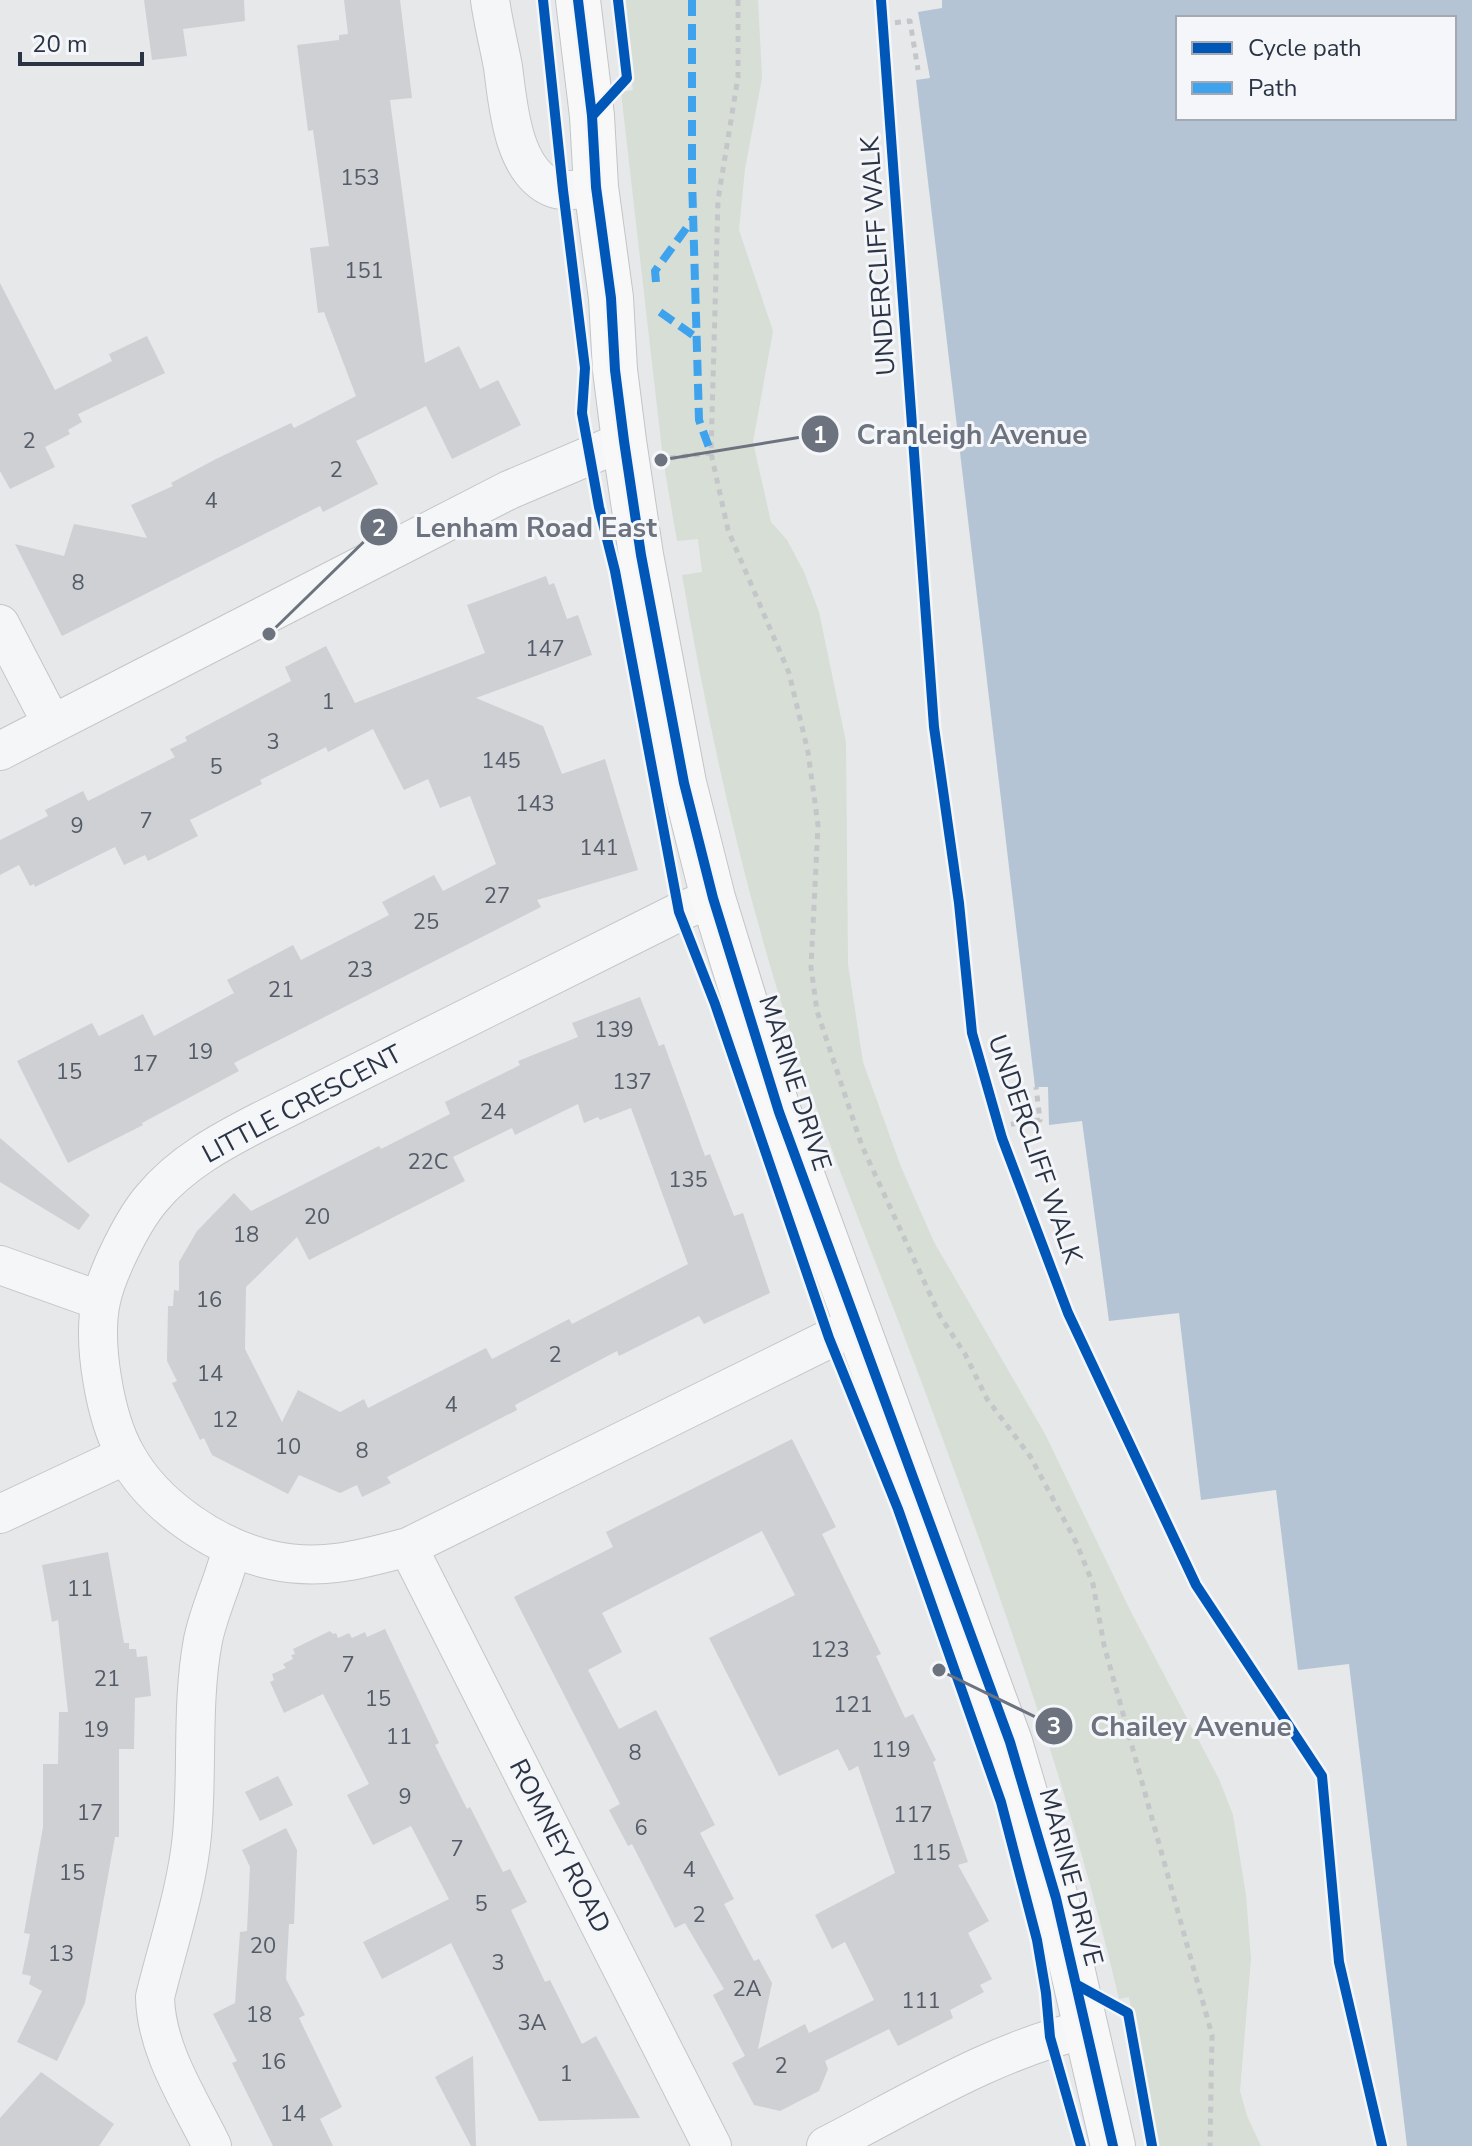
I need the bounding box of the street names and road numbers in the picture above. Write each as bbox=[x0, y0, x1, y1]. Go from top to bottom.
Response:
street label: UNDERCLIFF WALK bbox=[852, 134, 904, 377]
street label: MARINE DRIVE bbox=[750, 991, 840, 1175]
street label: UNDERCLIFF WALK bbox=[979, 1030, 1091, 1269]
street label: LITTLE CRESCENT bbox=[196, 1036, 408, 1171]
street label: ROMNEY ROAD bbox=[501, 1753, 619, 1939]
street label: MARINE DRIVE bbox=[1030, 1784, 1112, 1970]

